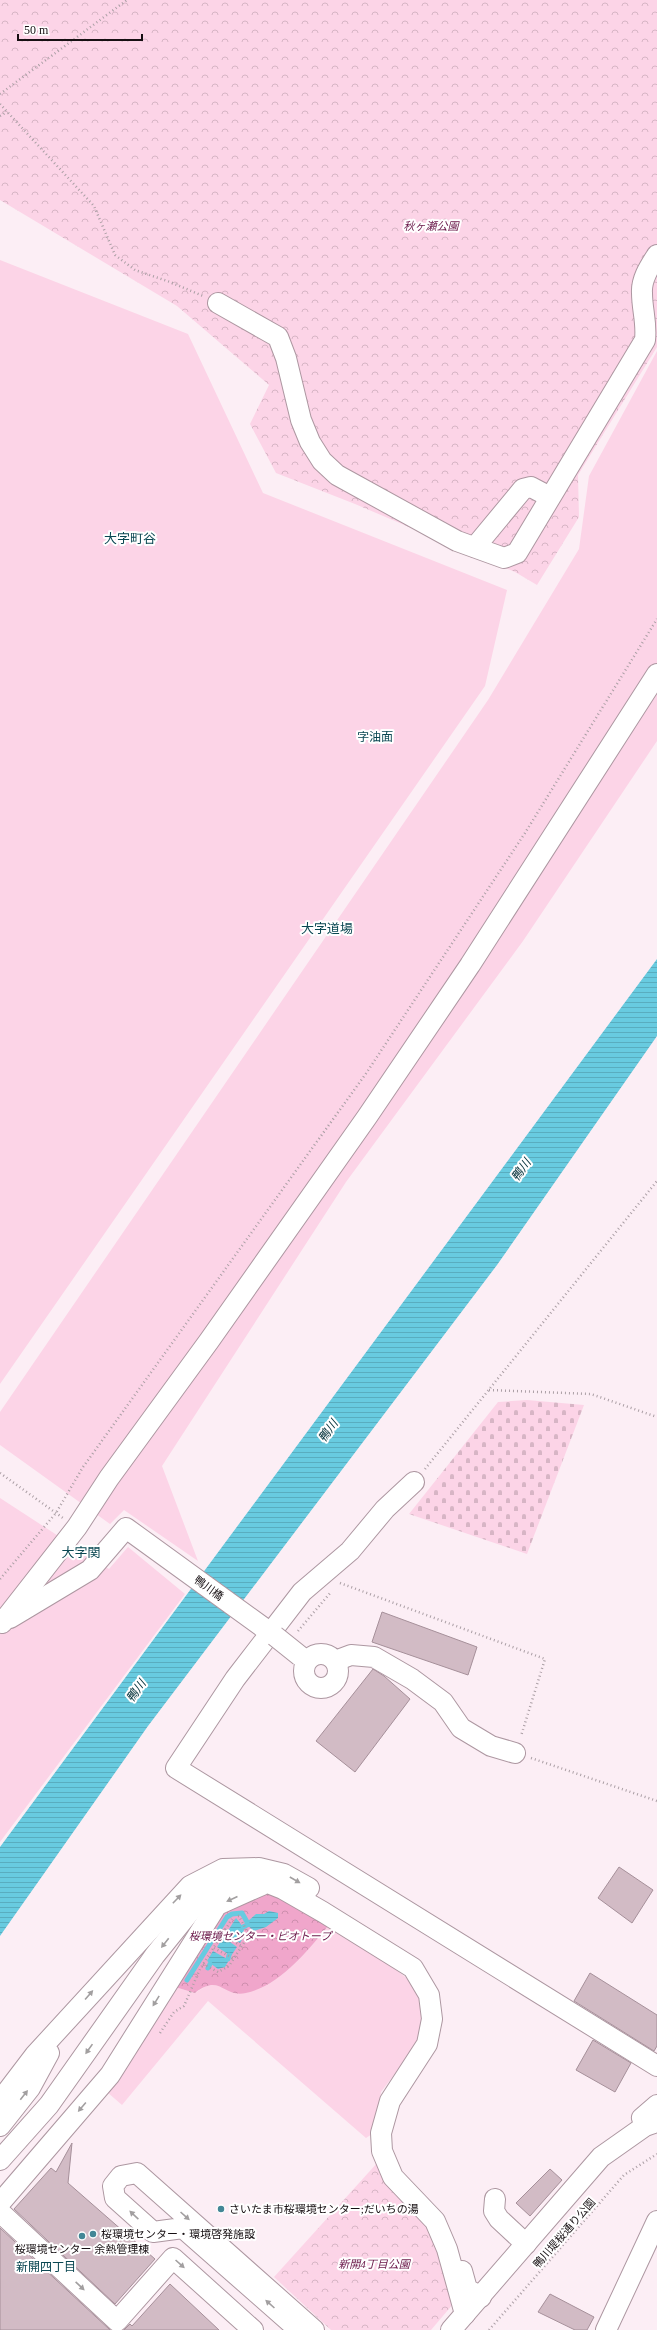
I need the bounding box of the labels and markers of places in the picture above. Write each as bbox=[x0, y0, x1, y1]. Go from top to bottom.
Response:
place label: さいたま市桜環境センター;だいちの湯 bbox=[229, 2203, 419, 2215]
marker: さいたま市桜環境センター;だいちの湯 bbox=[216, 2204, 226, 2214]
place label: 桜環境センター・環境啓発施設 bbox=[101, 2228, 255, 2240]
marker: 桜環境センター・環境啓発施設 bbox=[88, 2229, 98, 2239]
marker: 桜環境センター 余熱管理棟 bbox=[77, 2231, 87, 2241]
place label: 桜環境センター 余熱管理棟 bbox=[15, 2243, 149, 2255]

